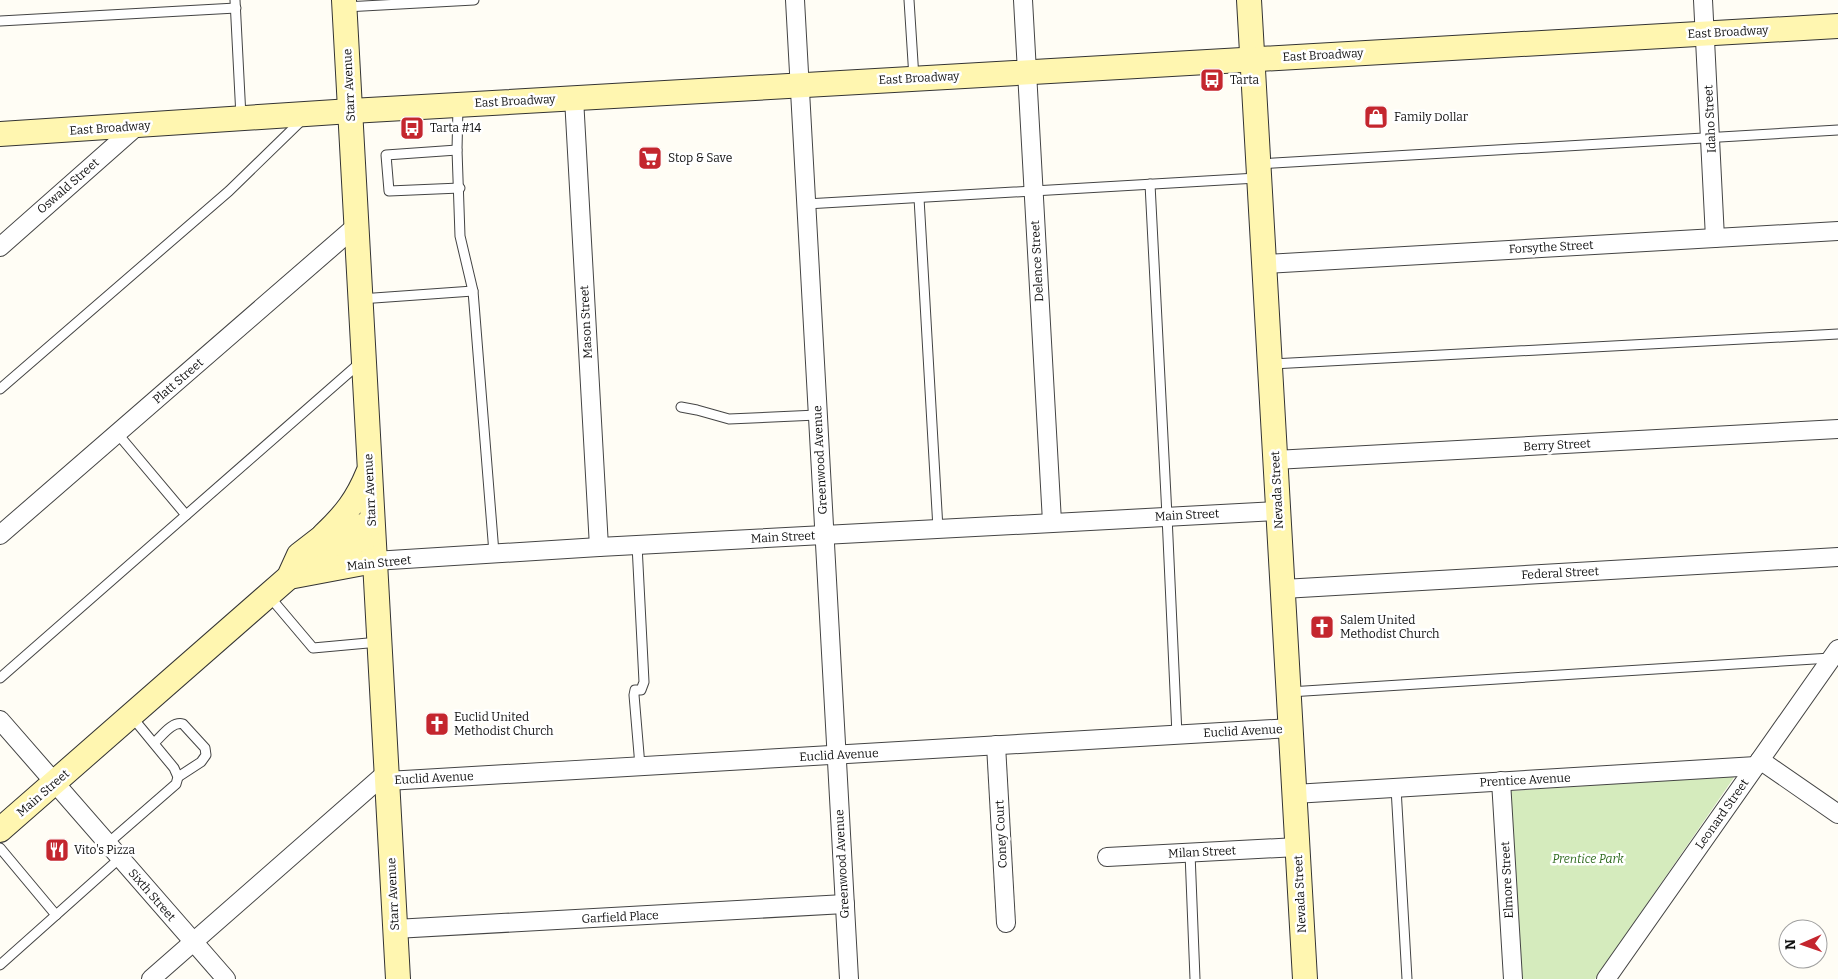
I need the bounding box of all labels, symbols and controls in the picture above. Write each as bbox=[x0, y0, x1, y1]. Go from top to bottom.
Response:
street label: East Broadway bbox=[1687, 23, 1769, 41]
street label: East Broadway bbox=[1282, 46, 1364, 64]
street label: Starr Avenue bbox=[340, 48, 358, 122]
bus stop icon: Tarta bbox=[1199, 67, 1225, 93]
street label: East Broadway bbox=[878, 69, 960, 87]
place label: Tarta bbox=[1230, 73, 1259, 87]
street label: Idaho Street bbox=[1701, 84, 1719, 153]
street label: East Broadway bbox=[474, 92, 556, 110]
shop icon: Family Dollar bbox=[1363, 104, 1389, 130]
place label: Family Dollar bbox=[1394, 110, 1469, 124]
bus stop icon: Tarta #14 bbox=[399, 115, 425, 141]
street label: East Broadway bbox=[69, 118, 152, 138]
place label: Tarta #14 bbox=[430, 121, 481, 135]
supermarket icon: Stop & Save bbox=[637, 145, 663, 171]
place label: Stop & Save bbox=[668, 151, 732, 165]
street label: Oswald Street bbox=[34, 155, 102, 217]
street label: Delence Street bbox=[1028, 219, 1046, 302]
street label: Forsythe Street bbox=[1508, 238, 1594, 256]
street label: Mason Street bbox=[577, 284, 595, 359]
street label: Platt Street bbox=[150, 355, 206, 407]
street label: Greenwood Avenue bbox=[810, 405, 830, 515]
street label: Berry Street bbox=[1523, 436, 1592, 454]
street label: Nevada Street bbox=[1268, 450, 1286, 529]
street label: Starr Avenue bbox=[361, 453, 379, 527]
street label: Main Street bbox=[1154, 506, 1220, 524]
street label: Main Street bbox=[750, 528, 816, 546]
street label: Main Street bbox=[346, 553, 412, 573]
street label: Federal Street bbox=[1521, 564, 1600, 582]
place label: Salem United Methodist Church bbox=[1340, 613, 1440, 641]
church icon: Salem United Methodist Church bbox=[1309, 614, 1335, 640]
place label: Euclid United Methodist Church bbox=[454, 710, 554, 738]
church icon: Euclid United Methodist Church bbox=[424, 711, 450, 737]
street label: Euclid Avenue bbox=[1203, 722, 1283, 740]
street label: Euclid Avenue bbox=[799, 746, 879, 764]
street label: Main Street bbox=[14, 766, 72, 819]
street label: Euclid Avenue bbox=[394, 769, 474, 787]
street label: Prentice Avenue bbox=[1479, 771, 1571, 789]
street label: Leonard Street bbox=[1693, 776, 1752, 852]
street label: Coney Court bbox=[992, 799, 1010, 869]
street label: Greenwood Avenue bbox=[832, 809, 852, 919]
restaurant icon: Vito's Pizza bbox=[44, 837, 70, 863]
street label: Elmore Street bbox=[1498, 840, 1516, 919]
place label: Vito's Pizza bbox=[74, 843, 135, 857]
street label: Milan Street bbox=[1168, 843, 1237, 861]
park label: Prentice Park bbox=[1552, 852, 1624, 866]
street label: Nevada Street bbox=[1291, 854, 1309, 933]
street label: Starr Avenue bbox=[384, 857, 402, 931]
street label: Sixth Street bbox=[126, 866, 179, 924]
street label: Garfield Place bbox=[581, 908, 659, 926]
north arrow bbox=[1778, 919, 1828, 969]
text: N bbox=[1782, 939, 1799, 950]

